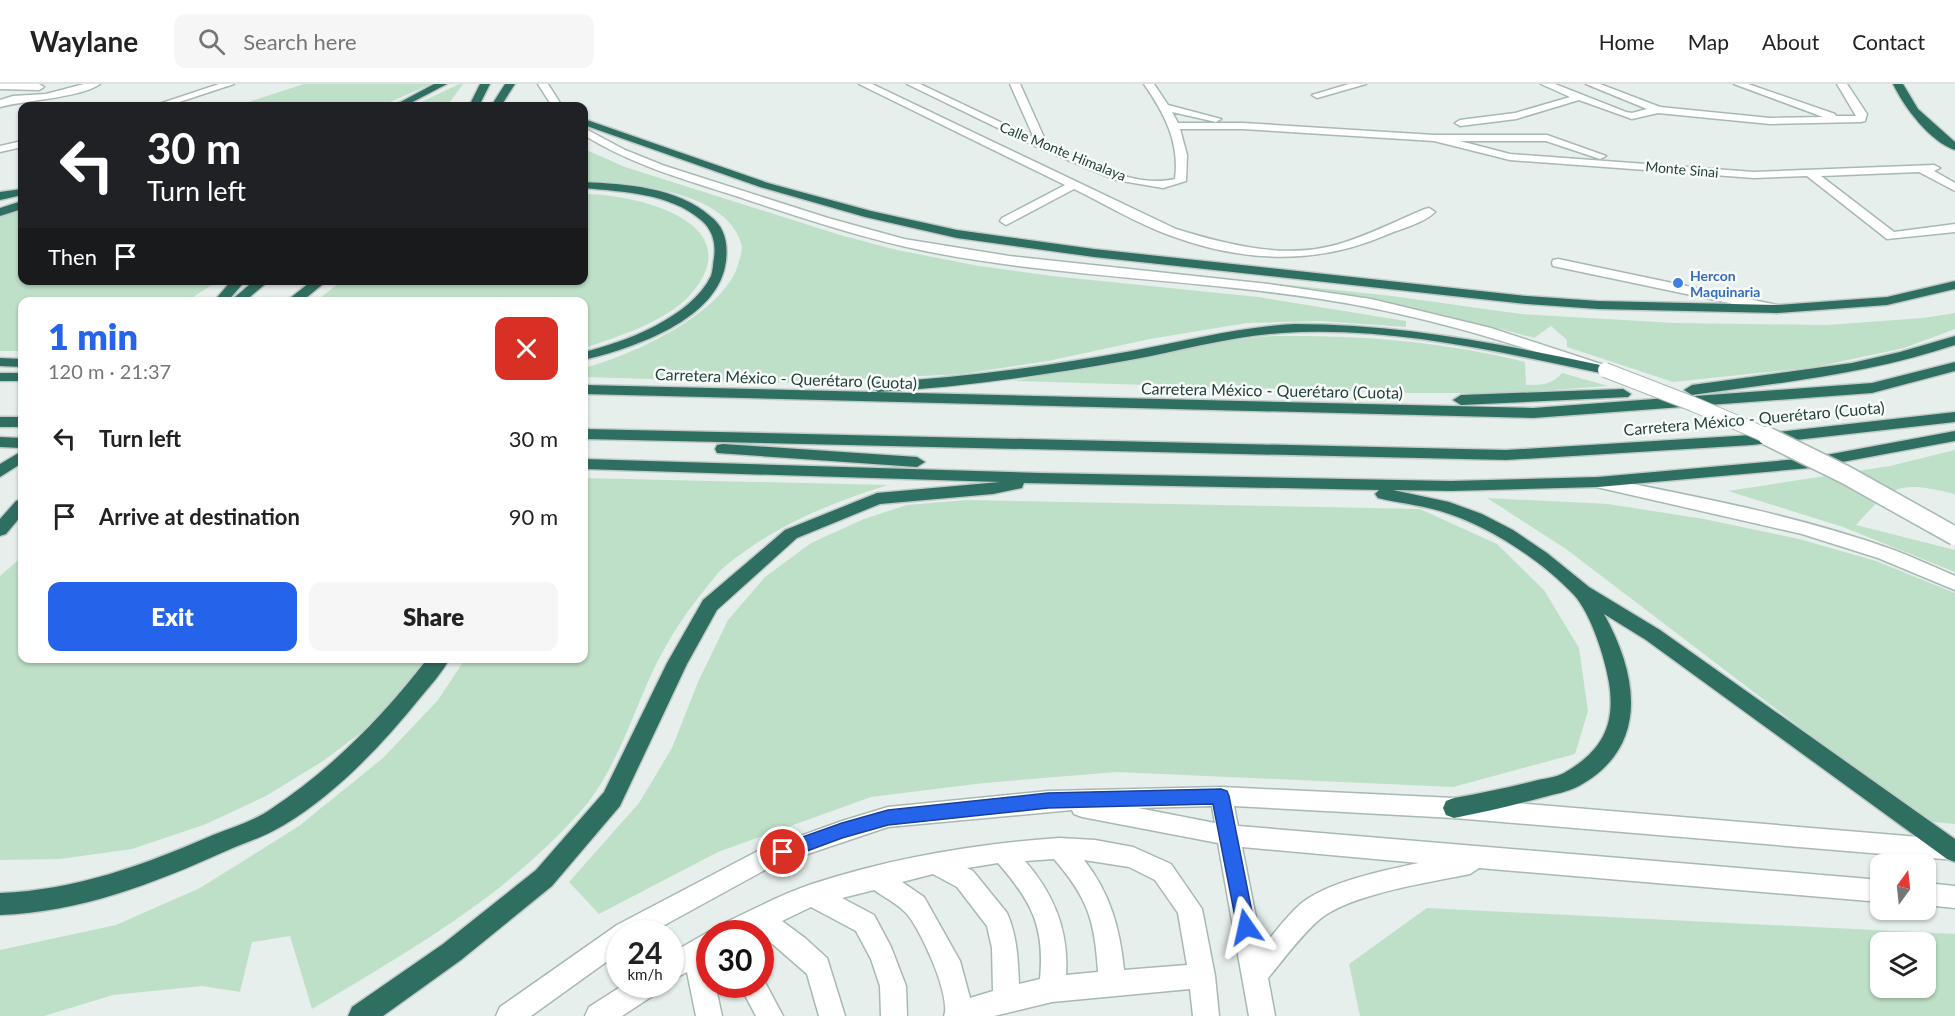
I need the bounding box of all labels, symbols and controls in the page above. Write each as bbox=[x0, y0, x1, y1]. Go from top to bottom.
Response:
search box bbox=[174, 14, 594, 68]
text: Waylane bbox=[30, 24, 138, 58]
icon: search bbox=[195, 25, 228, 58]
text: Search here bbox=[243, 28, 357, 55]
text: Home bbox=[1599, 29, 1655, 54]
text: Map bbox=[1688, 29, 1729, 54]
text: About bbox=[1762, 29, 1819, 54]
text: Contact bbox=[1852, 29, 1925, 54]
street label: Calle Monte Himalaya bbox=[997, 118, 1129, 184]
text: 30 m bbox=[147, 123, 241, 173]
icon: left bbox=[48, 126, 126, 204]
street label: Monte Sinai bbox=[1645, 157, 1719, 181]
text: Turn left bbox=[147, 174, 246, 207]
icon: arrive bbox=[109, 240, 142, 273]
text: Then bbox=[48, 243, 97, 270]
place label: Hercon Maquinaria bbox=[1690, 267, 1760, 300]
marker: Hercon Maquinaria bbox=[1671, 276, 1685, 290]
text: 1 min bbox=[48, 314, 138, 358]
button: close bbox=[495, 317, 558, 380]
text: 120 m · 21:37 bbox=[48, 359, 171, 383]
street label: Carretera México - Querétaro (Cuota) bbox=[655, 364, 917, 392]
street label: Carretera México - Querétaro (Cuota) bbox=[1141, 378, 1403, 402]
street label: Carretera México - Querétaro (Cuota) bbox=[1623, 397, 1885, 439]
icon: left bbox=[48, 422, 81, 455]
text: Turn left bbox=[99, 425, 181, 452]
text: 30 m bbox=[509, 425, 558, 452]
icon: arrive bbox=[48, 500, 81, 533]
text: Arrive at destination bbox=[99, 503, 300, 530]
text: 90 m bbox=[509, 503, 558, 530]
button: Exit bbox=[48, 582, 297, 651]
button: Share bbox=[309, 582, 558, 651]
pin bbox=[757, 826, 808, 877]
icon: arrive bbox=[766, 835, 799, 868]
north arrow bbox=[1870, 854, 1936, 920]
map controls bbox=[1870, 854, 1936, 998]
position arrow bbox=[1214, 895, 1278, 959]
speed limit sign: 30 bbox=[696, 920, 774, 998]
button: layers bbox=[1870, 932, 1936, 998]
text: 24 bbox=[628, 934, 662, 970]
text: km/h bbox=[627, 965, 663, 983]

